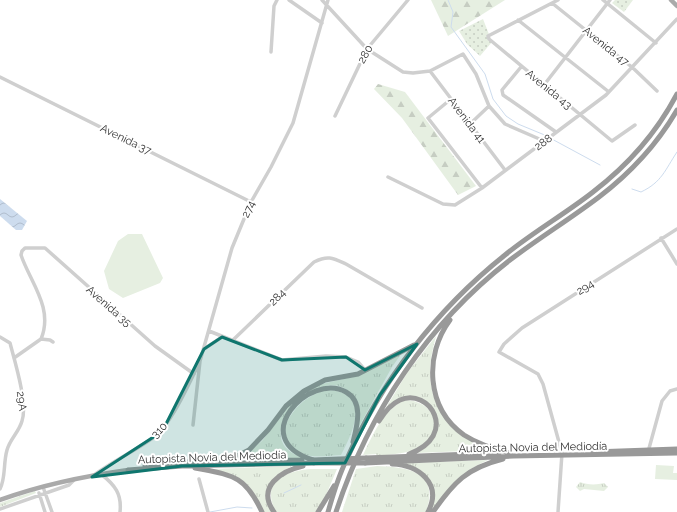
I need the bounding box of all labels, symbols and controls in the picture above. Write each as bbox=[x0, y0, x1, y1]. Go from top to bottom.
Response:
street label: Avenida 47 bbox=[580, 24, 631, 69]
street label: 280 bbox=[355, 43, 376, 66]
street label: Avenida 43 bbox=[523, 67, 574, 112]
street label: Avenida 41 bbox=[445, 95, 488, 146]
street label: Avenida 37 bbox=[98, 121, 154, 157]
street label: 288 bbox=[532, 132, 555, 153]
street label: 274 bbox=[239, 199, 258, 220]
street label: 294 bbox=[574, 277, 596, 298]
street label: Avenida 35 bbox=[83, 283, 134, 329]
street label: 284 bbox=[266, 286, 288, 308]
street label: 29A bbox=[14, 390, 29, 412]
street label: 310 bbox=[149, 419, 170, 441]
street label: Autopista Novia del Mediodía bbox=[459, 440, 607, 455]
street label: Autopista Novia del Mediodía bbox=[138, 448, 286, 467]

